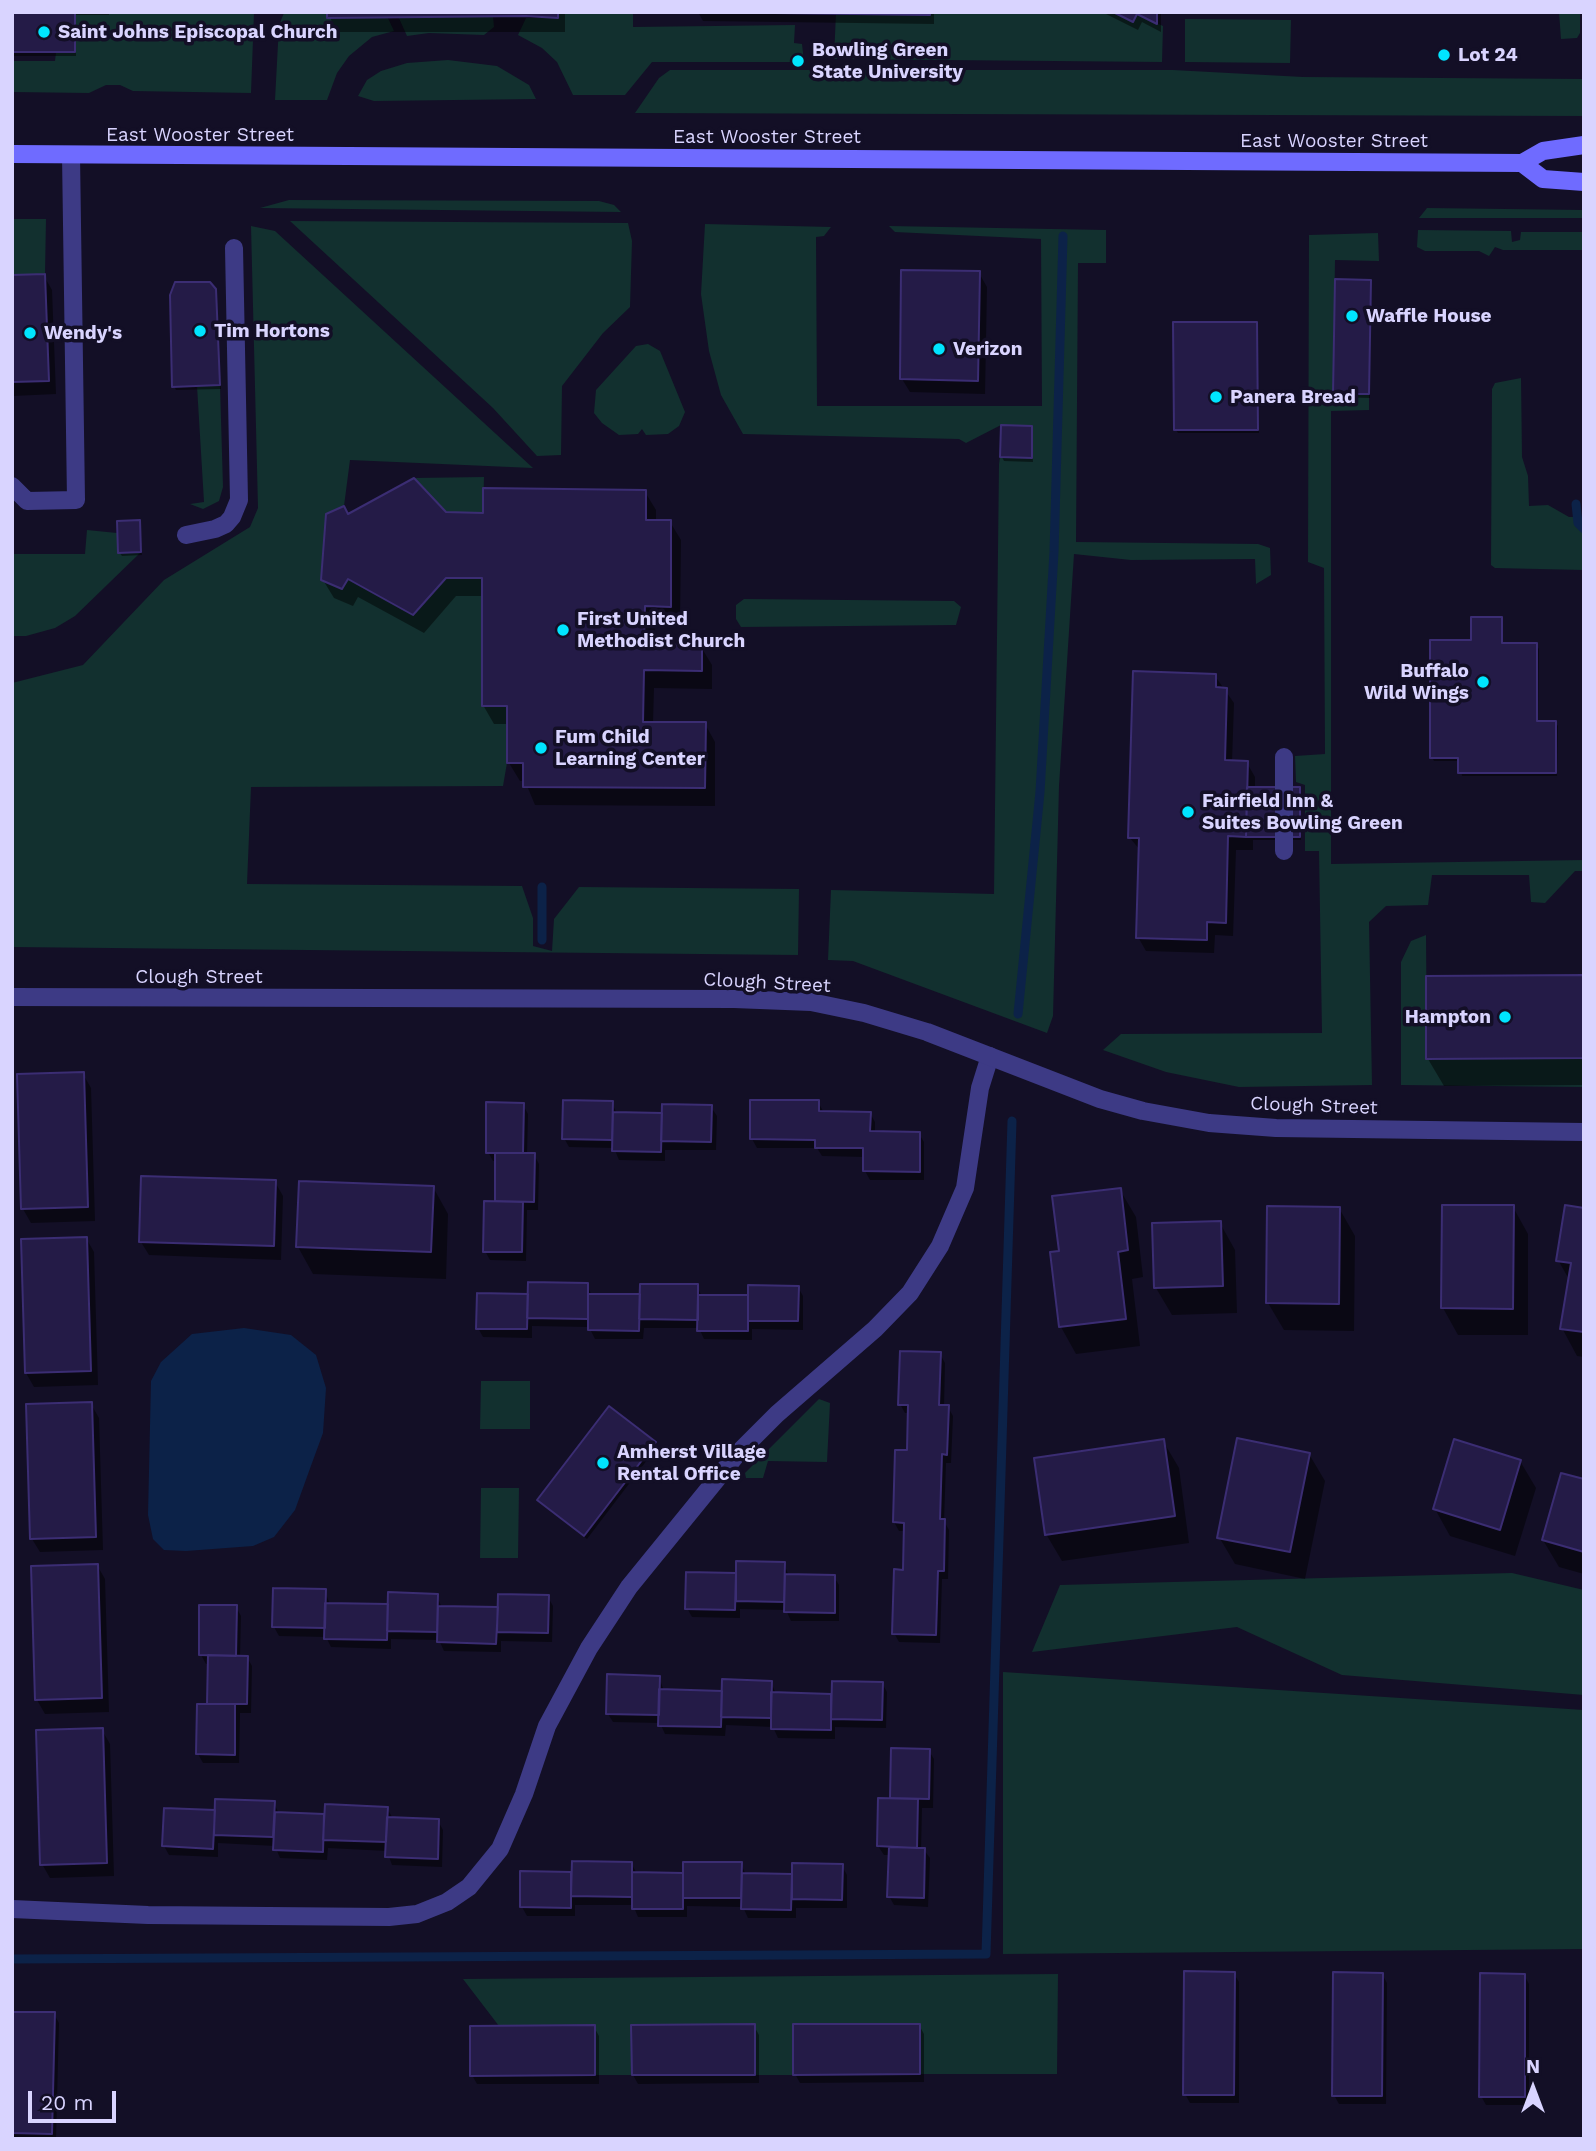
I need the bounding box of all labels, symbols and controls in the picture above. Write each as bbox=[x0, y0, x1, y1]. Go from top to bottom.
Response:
place label: Saint Johns Episcopal Church bbox=[58, 21, 338, 43]
marker: Saint Johns Episcopal Church bbox=[36, 24, 52, 40]
place label: Bowling Green State University bbox=[812, 39, 963, 83]
place label: Lot 24 bbox=[1458, 44, 1518, 66]
marker: Lot 24 bbox=[1436, 47, 1452, 63]
marker: Bowling Green State University bbox=[790, 53, 806, 69]
street label: East Wooster Street bbox=[106, 124, 294, 146]
street label: East Wooster Street bbox=[673, 126, 861, 148]
street label: East Wooster Street bbox=[1240, 130, 1428, 152]
place label: Waffle House bbox=[1366, 305, 1492, 327]
marker: Waffle House bbox=[1344, 308, 1360, 324]
place label: Tim Hortons bbox=[214, 320, 330, 342]
place label: Wendy's bbox=[44, 322, 122, 344]
marker: Tim Hortons bbox=[192, 323, 208, 339]
marker: Wendy's bbox=[22, 325, 38, 341]
place label: Verizon bbox=[953, 338, 1022, 360]
marker: Verizon bbox=[931, 341, 947, 357]
place label: Panera Bread bbox=[1230, 386, 1356, 408]
marker: Panera Bread bbox=[1208, 389, 1224, 405]
place label: First United Methodist Church bbox=[577, 608, 745, 652]
marker: First United Methodist Church bbox=[555, 622, 571, 638]
place label: Buffalo Wild Wings bbox=[1364, 660, 1469, 704]
marker: Buffalo Wild Wings bbox=[1475, 674, 1491, 690]
place label: Fum Child Learning Center bbox=[555, 726, 705, 770]
marker: Fum Child Learning Center bbox=[533, 740, 549, 756]
place label: Fairfield Inn & Suites Bowling Green bbox=[1202, 790, 1403, 834]
marker: Fairfield Inn & Suites Bowling Green bbox=[1180, 804, 1196, 820]
street label: Clough Street bbox=[135, 966, 263, 988]
street label: Clough Street bbox=[703, 968, 831, 998]
place label: Hampton bbox=[1405, 1006, 1491, 1028]
marker: Hampton bbox=[1497, 1009, 1513, 1025]
street label: Clough Street bbox=[1250, 1092, 1378, 1120]
place label: Amherst Village Rental Office bbox=[617, 1441, 766, 1485]
marker: Amherst Village Rental Office bbox=[595, 1455, 611, 1471]
north arrow bbox=[1498, 2053, 1568, 2123]
text: N bbox=[1526, 2055, 1540, 2078]
scale bar bbox=[32, 2078, 119, 2122]
text: 20 m bbox=[41, 2090, 93, 2115]

